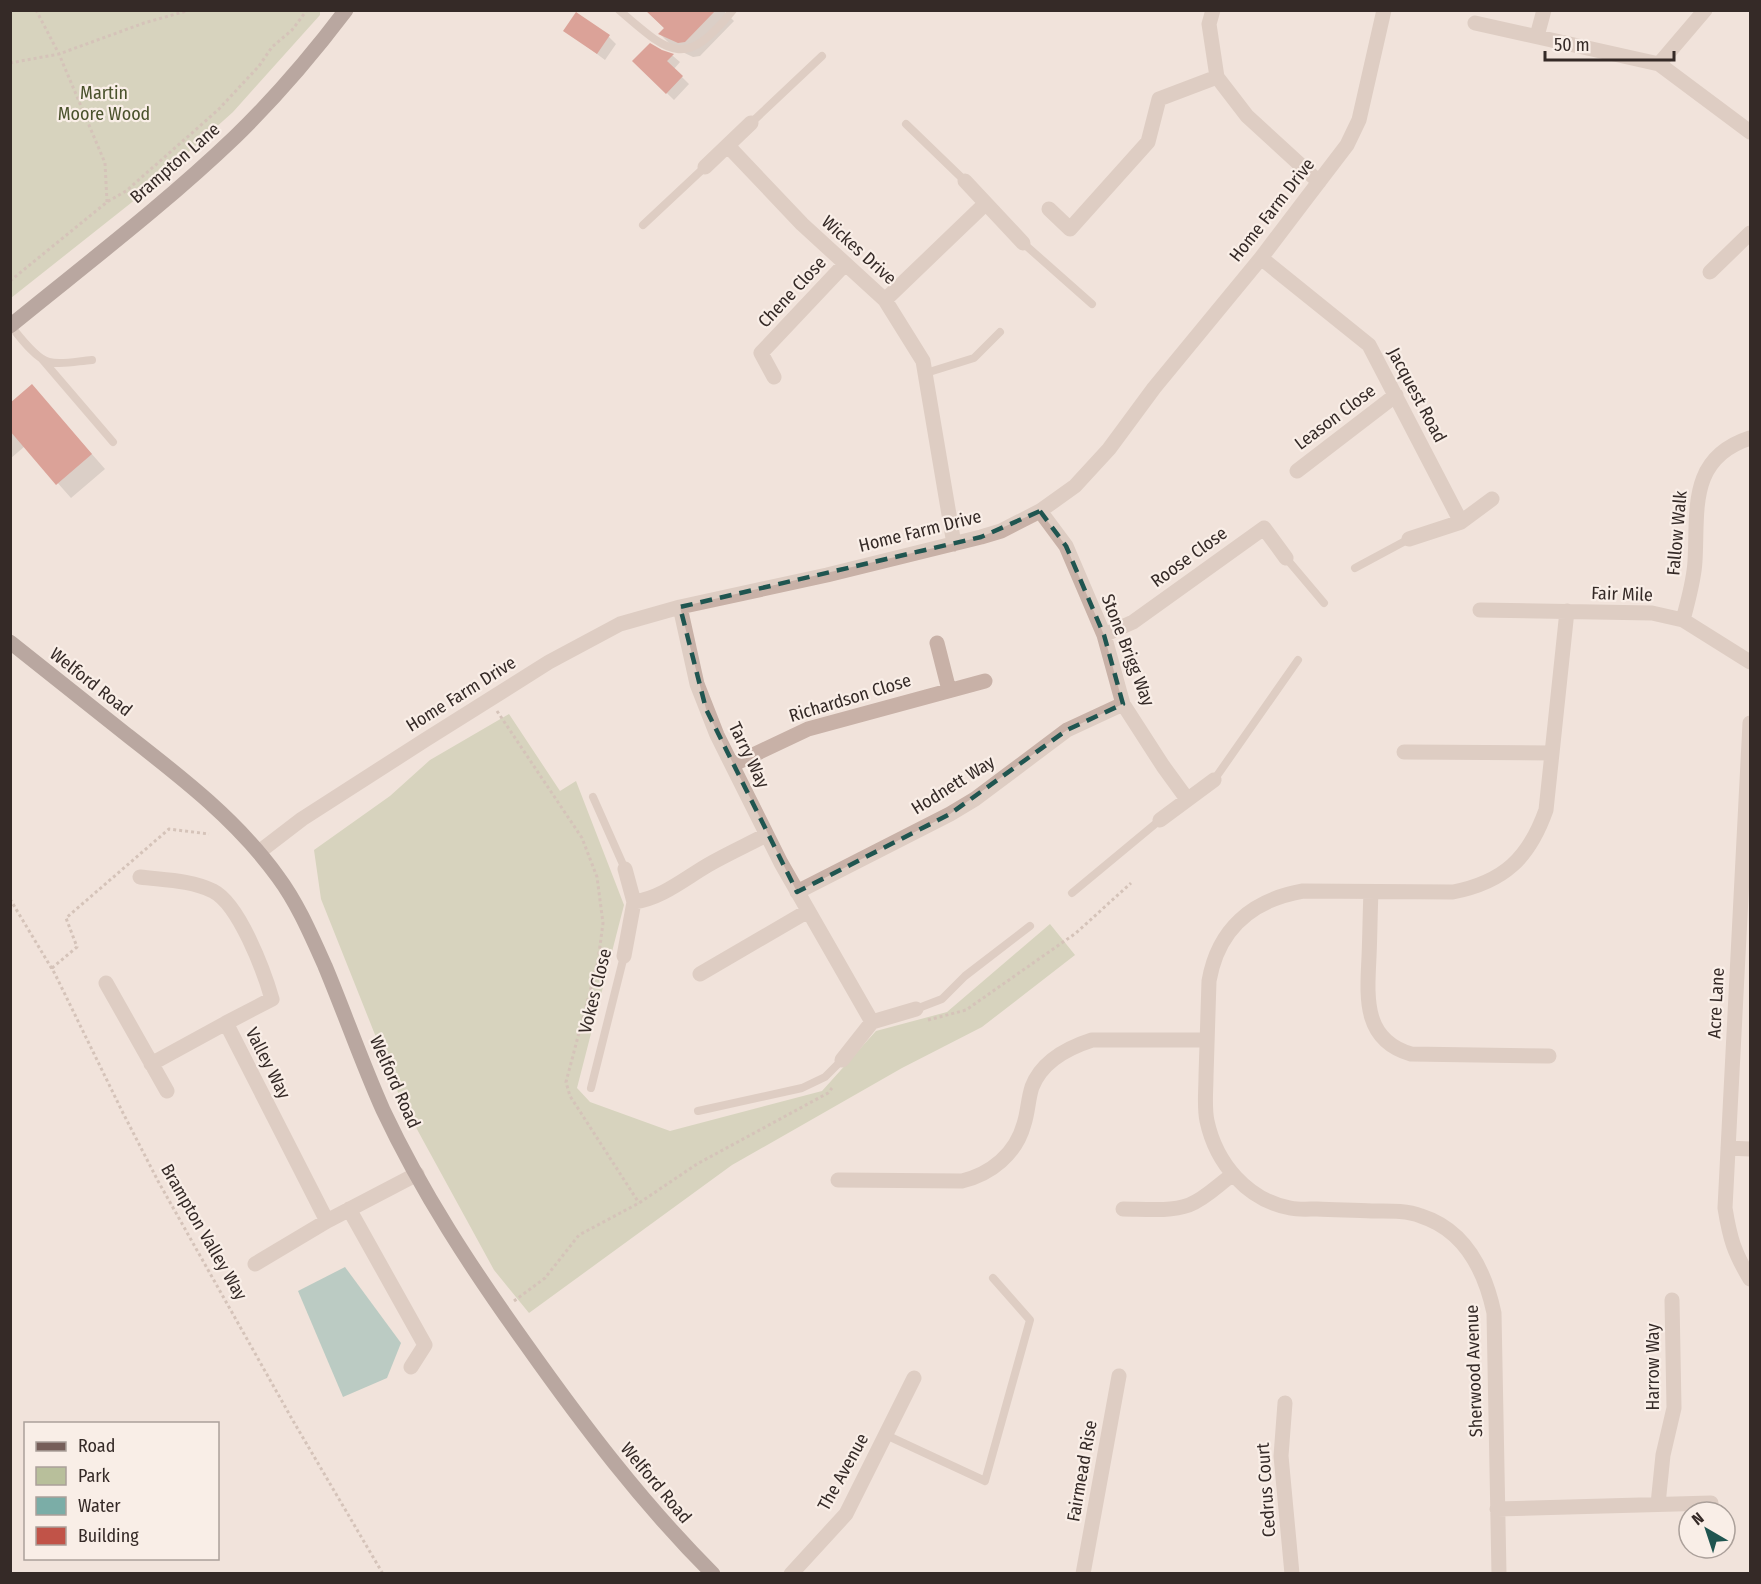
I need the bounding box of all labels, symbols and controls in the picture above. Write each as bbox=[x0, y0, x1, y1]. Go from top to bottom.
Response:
scale bar bbox=[1545, 24, 1674, 62]
text: 50 m bbox=[1554, 34, 1590, 56]
park label: Martin Moore Wood bbox=[58, 82, 150, 125]
street label: Brampton Lane bbox=[126, 118, 224, 208]
street label: Home Farm Drive bbox=[1225, 154, 1319, 266]
street label: Wickes Drive bbox=[817, 211, 901, 289]
street label: Chene Close bbox=[753, 252, 831, 332]
street label: Jacquest Road bbox=[1383, 344, 1451, 446]
street label: Leason Close bbox=[1290, 379, 1380, 455]
street label: Fallow Walk bbox=[1662, 489, 1692, 576]
street label: Home Farm Drive bbox=[856, 505, 984, 557]
street label: Roose Close bbox=[1147, 522, 1232, 592]
street label: Fair Mile bbox=[1591, 582, 1653, 606]
street label: Stone Brigg Way bbox=[1097, 591, 1159, 709]
street label: Welford Road bbox=[45, 643, 137, 721]
street label: Home Farm Drive bbox=[402, 651, 520, 737]
street label: Richardson Close bbox=[786, 669, 914, 727]
street label: Tarry Way bbox=[724, 718, 774, 792]
street label: Hodnett Way bbox=[907, 751, 999, 819]
street label: Vokes Close bbox=[574, 946, 616, 1036]
street label: Acre Lane bbox=[1703, 967, 1729, 1039]
street label: Valley Way bbox=[241, 1024, 295, 1102]
street label: Welford Road bbox=[365, 1032, 425, 1132]
street label: Brampton Valley Way bbox=[156, 1160, 252, 1304]
street label: Sherwood Avenue bbox=[1461, 1304, 1487, 1437]
street label: Harrow Way bbox=[1642, 1324, 1664, 1410]
street label: Fairmead Rise bbox=[1062, 1418, 1102, 1523]
legend bbox=[24, 1422, 219, 1560]
street label: The Avenue bbox=[813, 1429, 873, 1515]
text: Road bbox=[78, 1435, 115, 1457]
street label: Welford Road bbox=[616, 1438, 696, 1528]
street label: Cedrus Court bbox=[1252, 1442, 1280, 1538]
text: Park bbox=[78, 1465, 111, 1487]
text: Water bbox=[78, 1495, 121, 1517]
north arrow bbox=[1677, 1500, 1737, 1560]
text: N bbox=[1688, 1508, 1708, 1529]
text: Building bbox=[78, 1525, 139, 1547]

